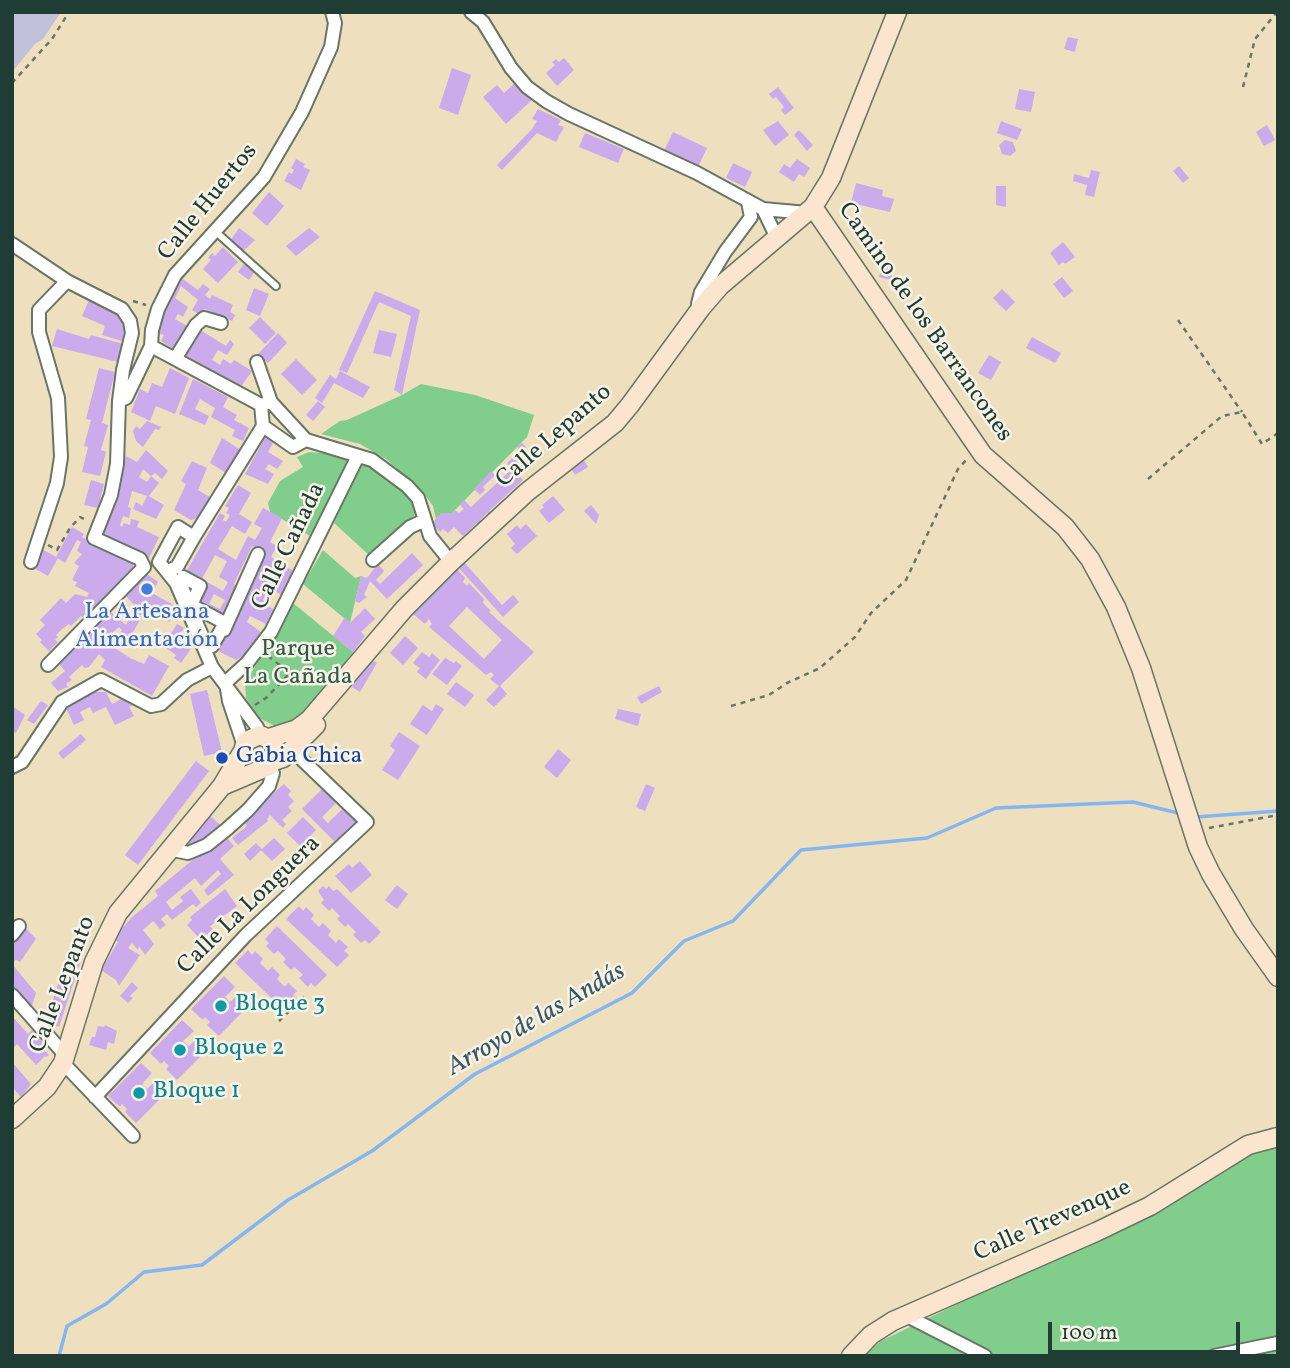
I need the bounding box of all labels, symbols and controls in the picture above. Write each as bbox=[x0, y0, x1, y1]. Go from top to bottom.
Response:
street label: Calle Huertos bbox=[153, 139, 265, 267]
street label: Camino de los Barrancones bbox=[830, 198, 1018, 448]
street label: Calle Lepanto bbox=[491, 379, 619, 495]
street label: Calle Cañada bbox=[247, 479, 333, 615]
marker: La Artesana Alimentación bbox=[139, 581, 155, 597]
place label: La Artesana Alimentación bbox=[75, 600, 219, 656]
park label: Parque La Cañada bbox=[243, 637, 353, 693]
place label: Gabia Chica bbox=[236, 744, 362, 772]
marker: Gabia Chica bbox=[214, 750, 230, 766]
street label: Calle La Longuera bbox=[172, 830, 328, 982]
street label: Calle Lepanto bbox=[25, 913, 103, 1057]
water label: Arroyo de las Andás bbox=[442, 957, 632, 1085]
place label: Bloque 3 bbox=[235, 992, 325, 1020]
marker: Bloque 3 bbox=[213, 998, 229, 1014]
place label: Bloque 2 bbox=[194, 1036, 285, 1064]
marker: Bloque 2 bbox=[172, 1042, 188, 1058]
place label: Bloque 1 bbox=[153, 1079, 240, 1107]
marker: Bloque 1 bbox=[131, 1085, 147, 1101]
street label: Calle Trevenque bbox=[970, 1175, 1136, 1269]
scale bar bbox=[1052, 1308, 1244, 1352]
text: 100 m bbox=[1061, 1319, 1118, 1348]

